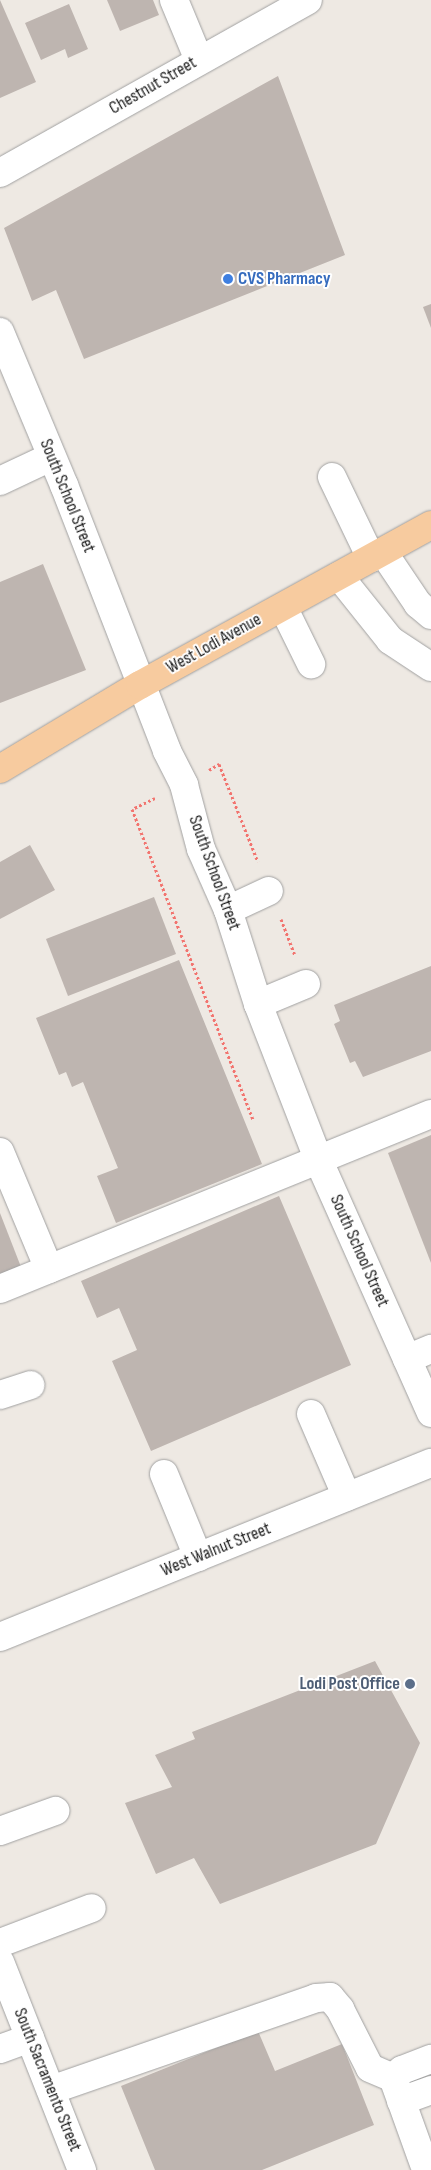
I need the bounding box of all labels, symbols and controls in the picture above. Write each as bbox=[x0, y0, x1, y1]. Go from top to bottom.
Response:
street label: Chestnut Street bbox=[106, 52, 200, 120]
place label: CVS Pharmacy bbox=[238, 268, 330, 290]
marker: CVS Pharmacy bbox=[222, 273, 234, 285]
street label: South School Street bbox=[34, 436, 100, 556]
street label: West Lodi Avenue bbox=[163, 609, 265, 679]
street label: South School Street bbox=[183, 813, 245, 933]
street label: South School Street bbox=[325, 1192, 393, 1310]
street label: West Walnut Street bbox=[158, 1518, 274, 1582]
place label: Lodi Post Office bbox=[299, 1673, 400, 1695]
marker: Lodi Post Office bbox=[404, 1678, 416, 1690]
street label: South Sacramento Street bbox=[8, 2005, 86, 2155]

